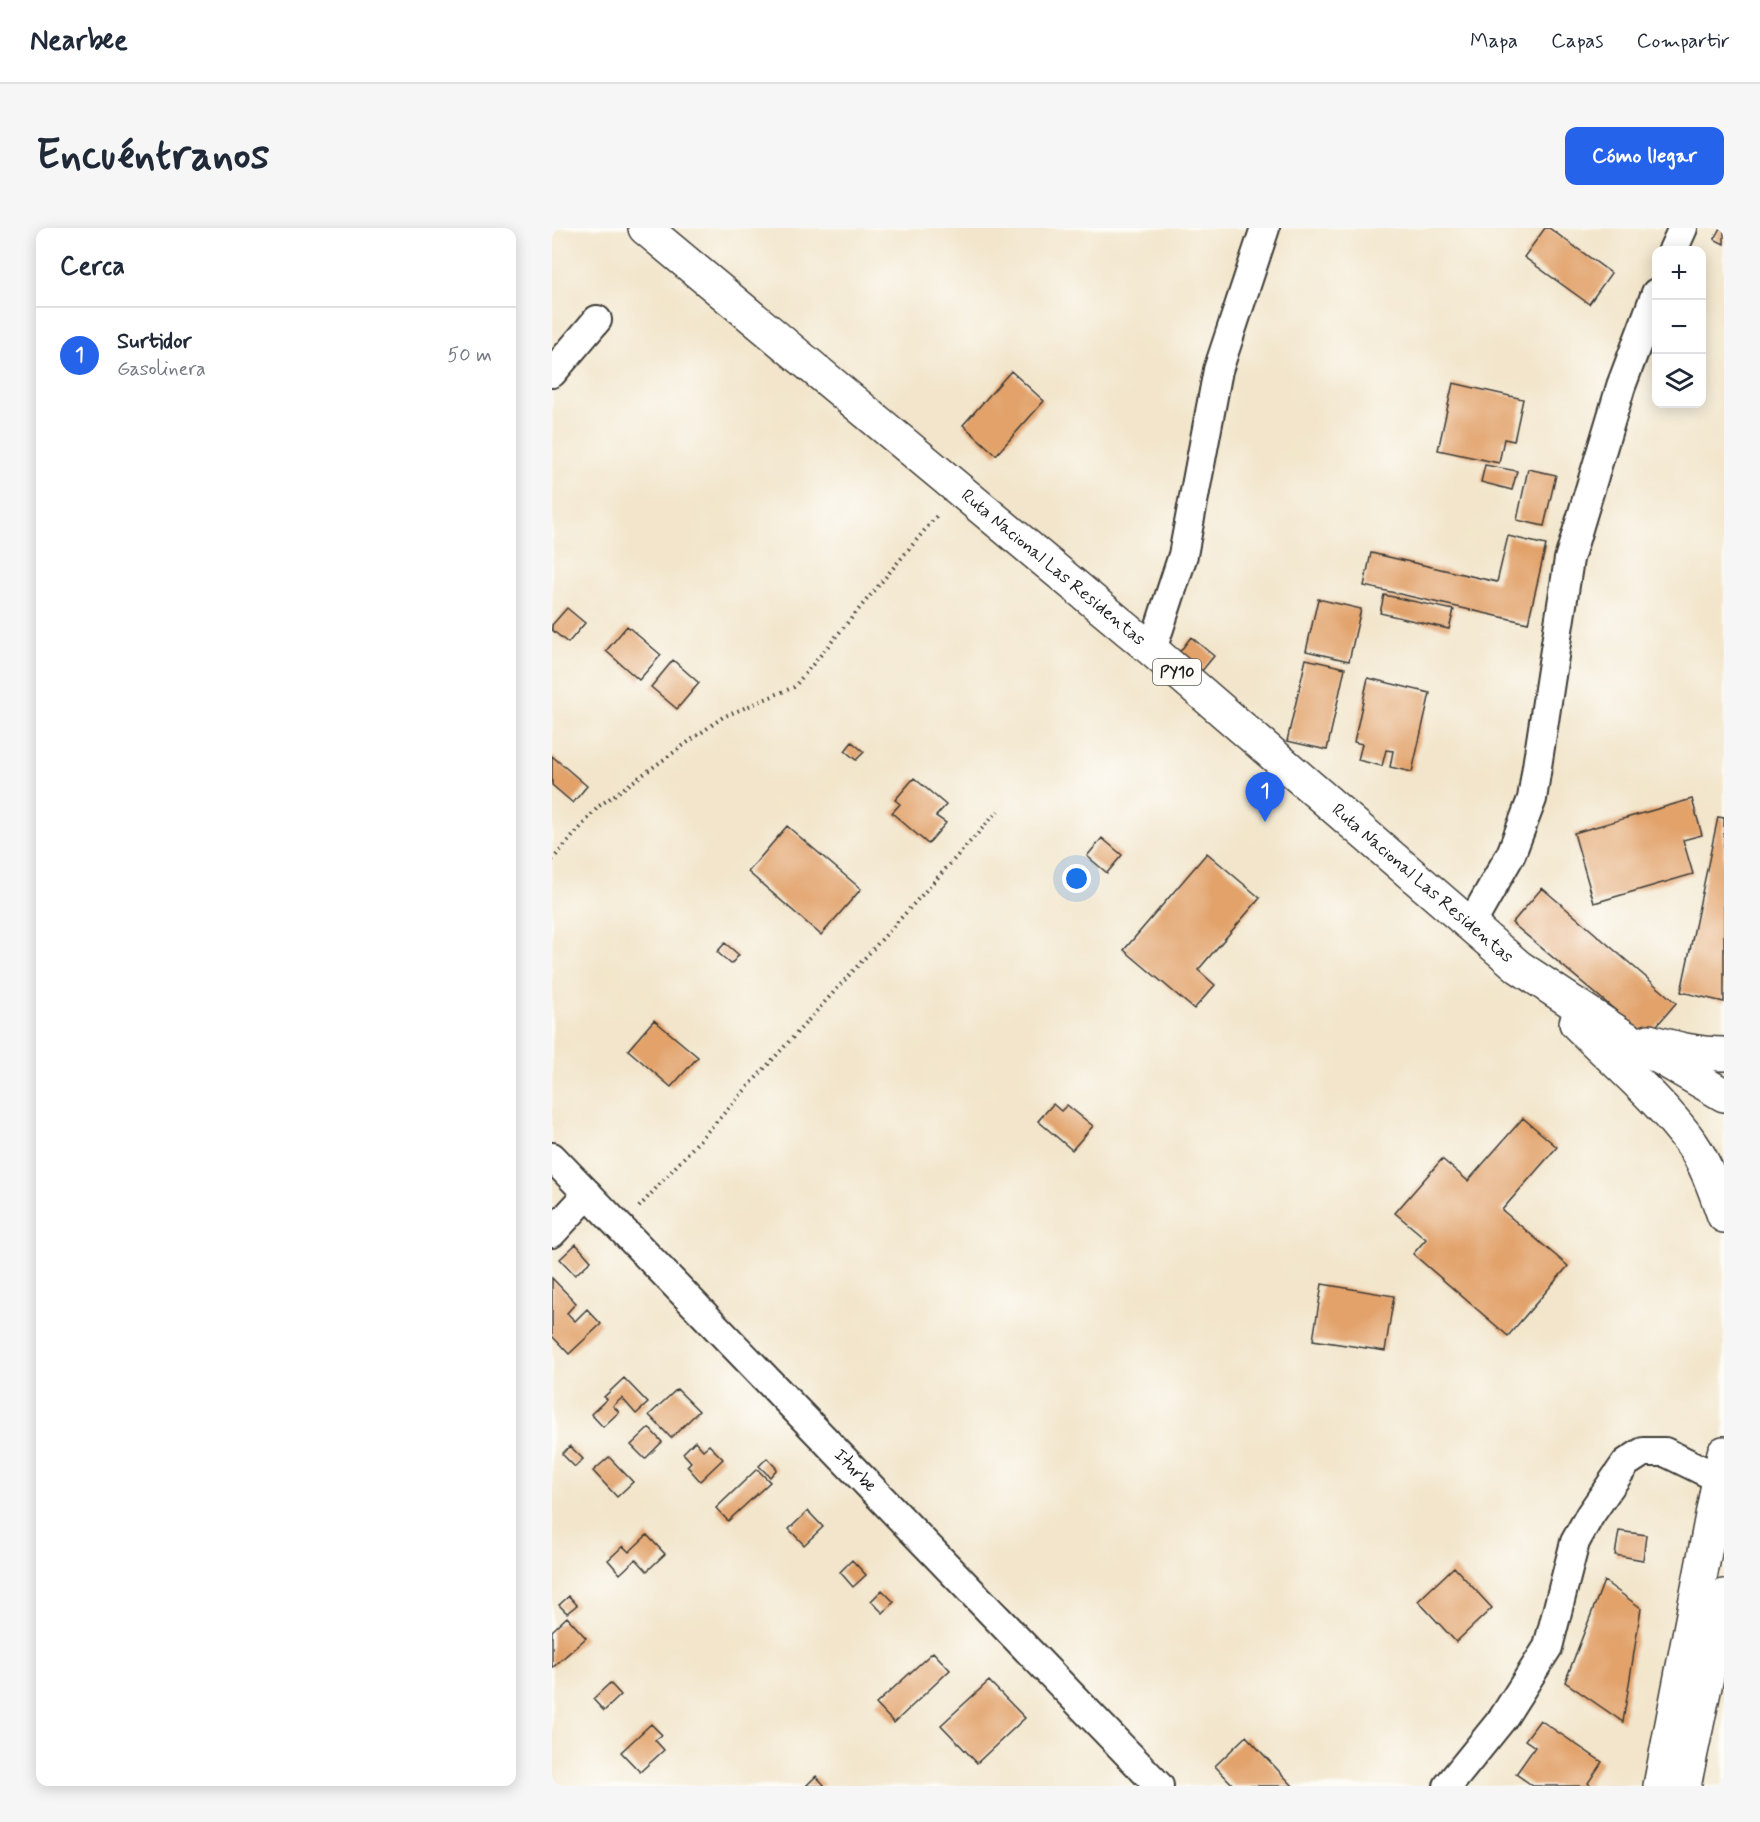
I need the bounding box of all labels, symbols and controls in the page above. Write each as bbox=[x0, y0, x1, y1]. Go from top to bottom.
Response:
text: Nearbee bbox=[30, 23, 128, 60]
text: Mapa bbox=[1470, 27, 1518, 55]
text: Capas bbox=[1551, 27, 1604, 55]
text: Compartir bbox=[1637, 27, 1730, 55]
button: Cómo llegar bbox=[1565, 127, 1724, 185]
text: Encuéntranos bbox=[36, 129, 269, 184]
map controls bbox=[1652, 246, 1706, 408]
button: + bbox=[1652, 246, 1706, 300]
text: Cerca bbox=[60, 250, 125, 284]
button: − bbox=[1652, 300, 1706, 354]
text: Surtidor bbox=[117, 328, 192, 356]
text: 1 bbox=[75, 342, 84, 369]
text: 50 m bbox=[447, 342, 492, 369]
button: layers bbox=[1652, 354, 1706, 408]
text: Gasolinera bbox=[117, 356, 206, 383]
street label: Ruta Nacional Las Residentas bbox=[956, 484, 1150, 652]
road number: PY10 bbox=[1153, 659, 1201, 685]
pin: 1 bbox=[1246, 772, 1284, 822]
street label: Ruta Nacional Las Residentas bbox=[1326, 798, 1519, 969]
your location bbox=[1062, 864, 1091, 893]
street label: Iturbe bbox=[828, 1444, 881, 1498]

